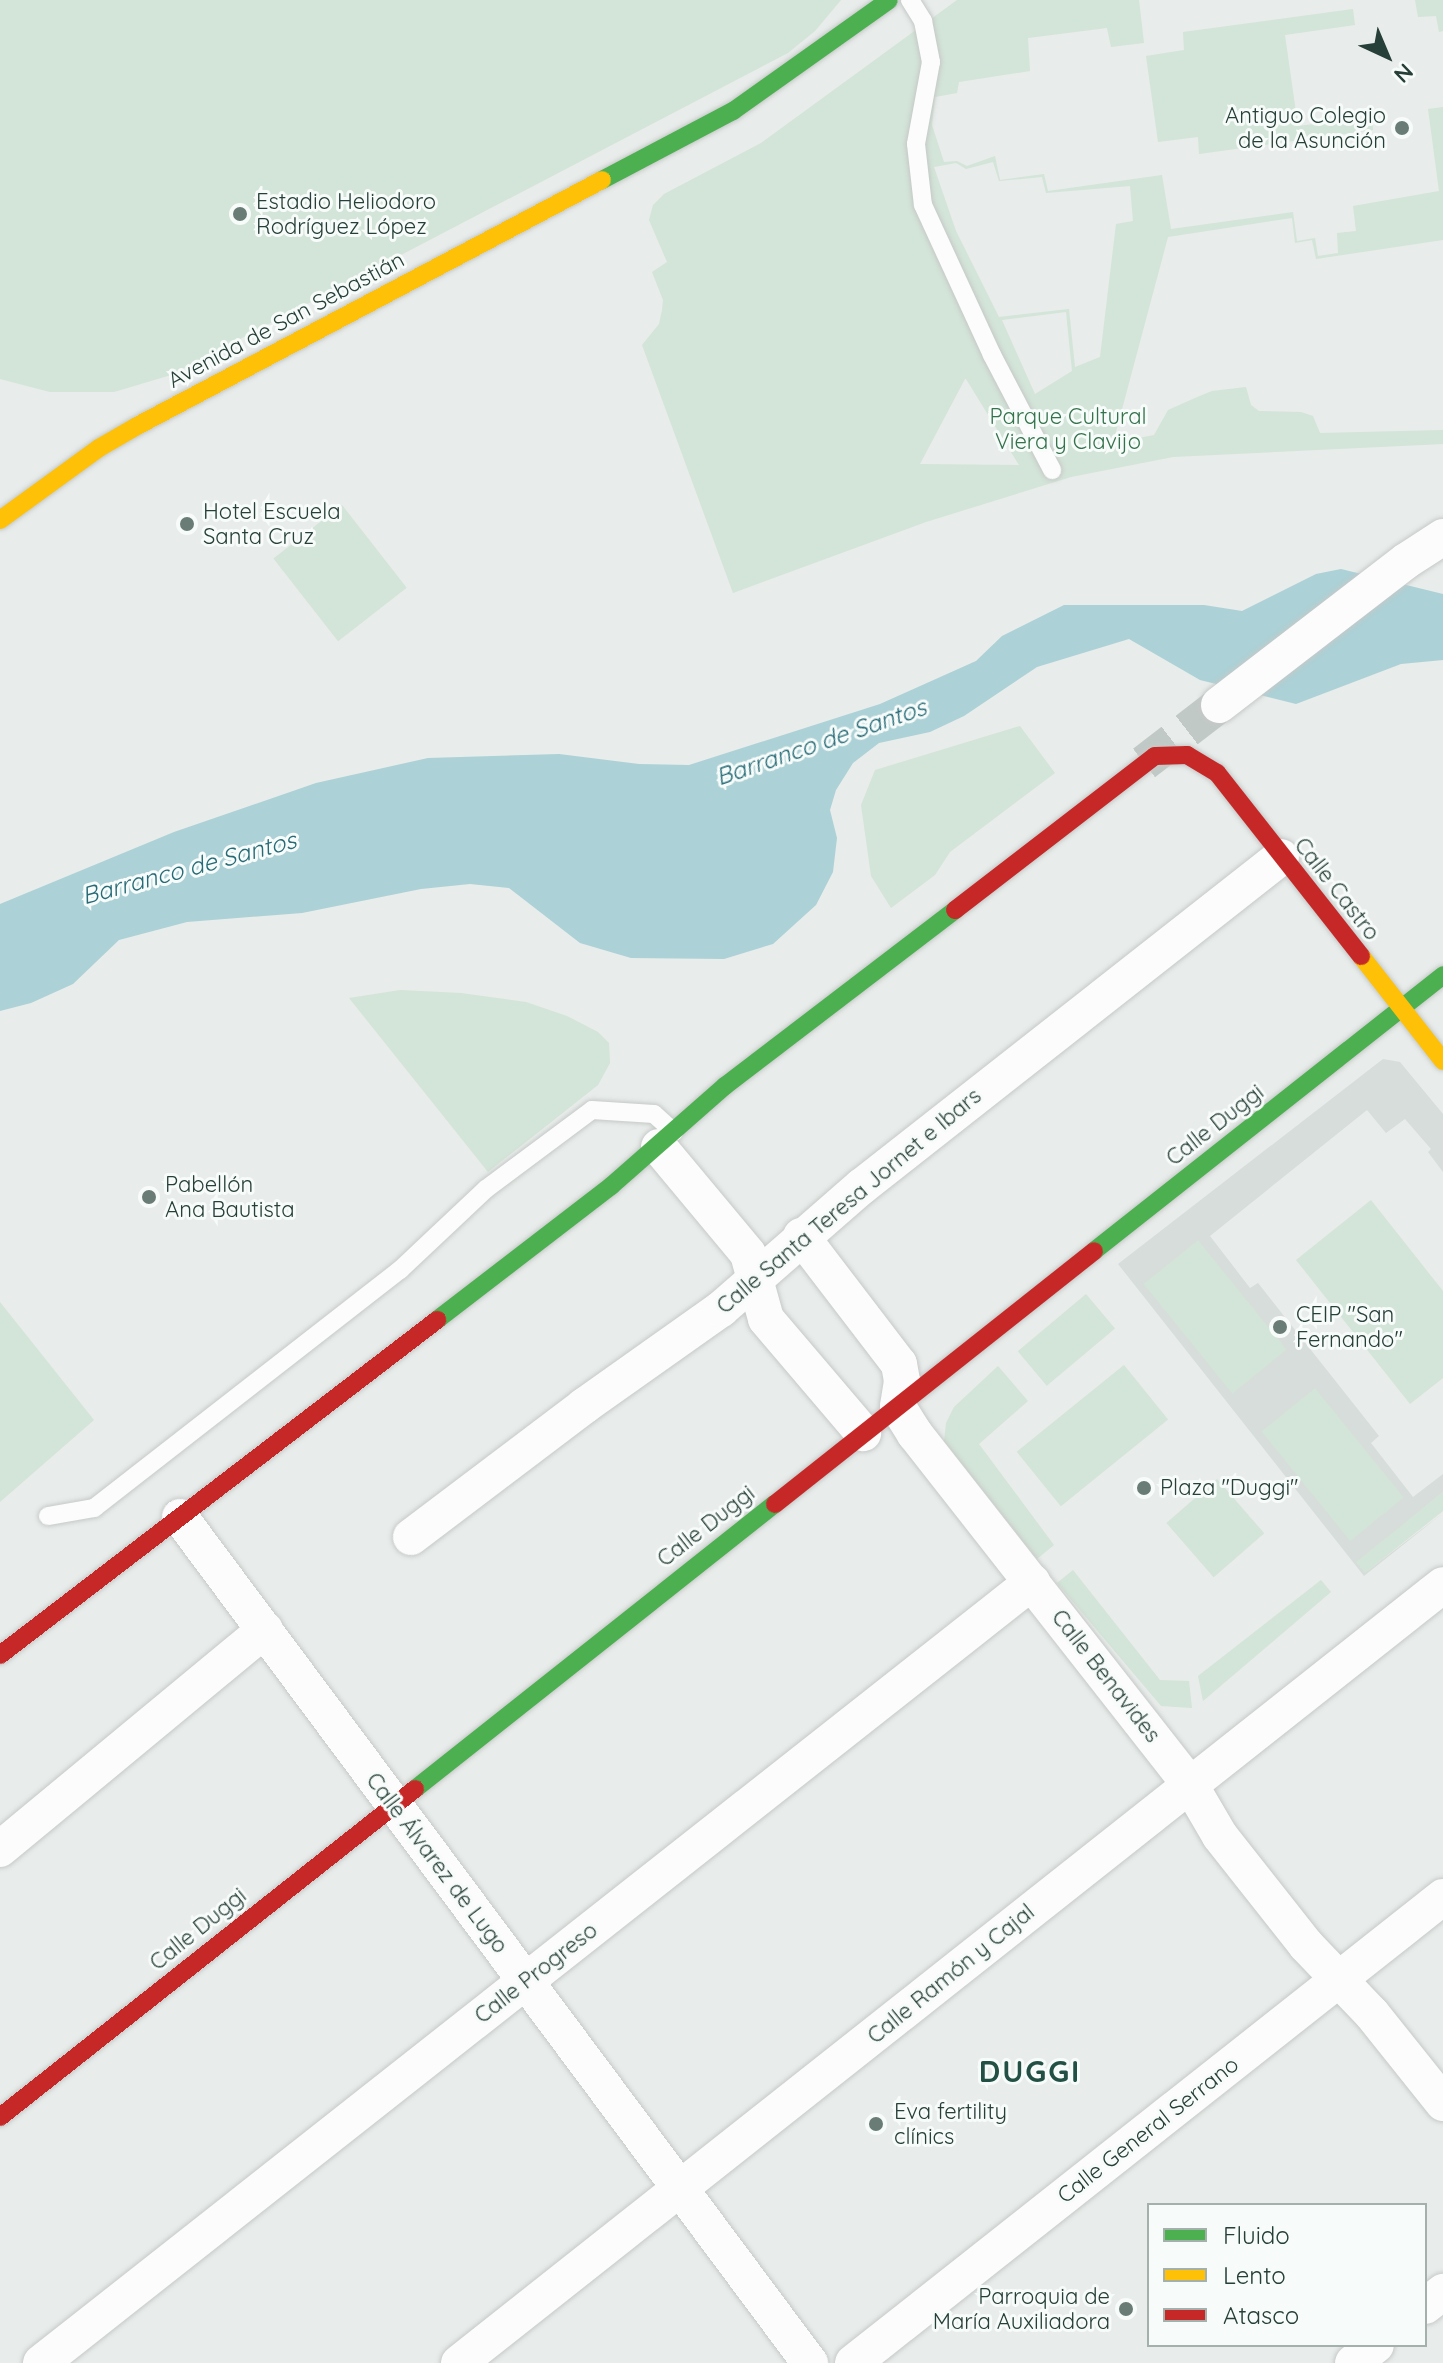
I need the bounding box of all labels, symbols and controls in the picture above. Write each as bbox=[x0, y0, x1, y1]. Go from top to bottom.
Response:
north arrow bbox=[1347, 16, 1427, 96]
text: N bbox=[1388, 58, 1419, 89]
place label: Antiguo Colegio de la Asunción bbox=[1225, 102, 1386, 154]
marker: Antiguo Colegio de la Asunción bbox=[1393, 119, 1411, 137]
place label: Estadio Heliodoro Rodríguez López bbox=[256, 188, 436, 240]
marker: Estadio Heliodoro Rodríguez López bbox=[231, 205, 249, 223]
street label: Avenida de San Sebastián bbox=[163, 246, 409, 394]
park label: Parque Cultural Viera y Clavijo bbox=[989, 403, 1147, 454]
place label: Hotel Escuela Santa Cruz bbox=[203, 498, 341, 550]
marker: Hotel Escuela Santa Cruz bbox=[178, 515, 196, 533]
water label: Barranco de Santos bbox=[712, 692, 930, 792]
water label: Barranco de Santos bbox=[79, 826, 299, 910]
street label: Calle Castro bbox=[1289, 832, 1385, 946]
street label: Calle Duggi bbox=[1161, 1079, 1269, 1171]
street label: Calle Santa Teresa Jornet e Ibars bbox=[711, 1083, 987, 1319]
place label: Pabellón Ana Bautista bbox=[165, 1171, 295, 1222]
marker: Pabellón Ana Bautista bbox=[140, 1188, 158, 1206]
place label: CEIP "San Fernando" bbox=[1296, 1301, 1403, 1352]
marker: CEIP "San Fernando" bbox=[1271, 1318, 1289, 1336]
place label: Plaza "Duggi" bbox=[1160, 1475, 1299, 1501]
marker: Plaza "Duggi" bbox=[1135, 1479, 1153, 1497]
street label: Calle Duggi bbox=[652, 1480, 760, 1572]
street label: Calle Benavides bbox=[1046, 1604, 1166, 1748]
street label: Calle Álvarez de Lugo bbox=[361, 1768, 513, 1958]
street label: Calle Duggi bbox=[144, 1882, 252, 1976]
street label: Calle Ramón y Cajal bbox=[862, 1899, 1040, 2049]
street label: Calle Progreso bbox=[469, 1917, 603, 2029]
street label: Calle General Serrano bbox=[1052, 2051, 1244, 2209]
district label: DUGGI bbox=[979, 2053, 1081, 2089]
place label: Eva fertility clínics bbox=[894, 2098, 1007, 2150]
marker: Eva fertility clínics bbox=[865, 2113, 887, 2135]
legend bbox=[1147, 2203, 1427, 2347]
text: Fluido bbox=[1223, 2220, 1290, 2250]
text: Lento bbox=[1223, 2260, 1286, 2290]
place label: Parroquia de María Auxiliadora bbox=[933, 2283, 1110, 2334]
marker: Parroquia de María Auxiliadora bbox=[1117, 2300, 1135, 2318]
text: Atasco bbox=[1223, 2300, 1299, 2330]

